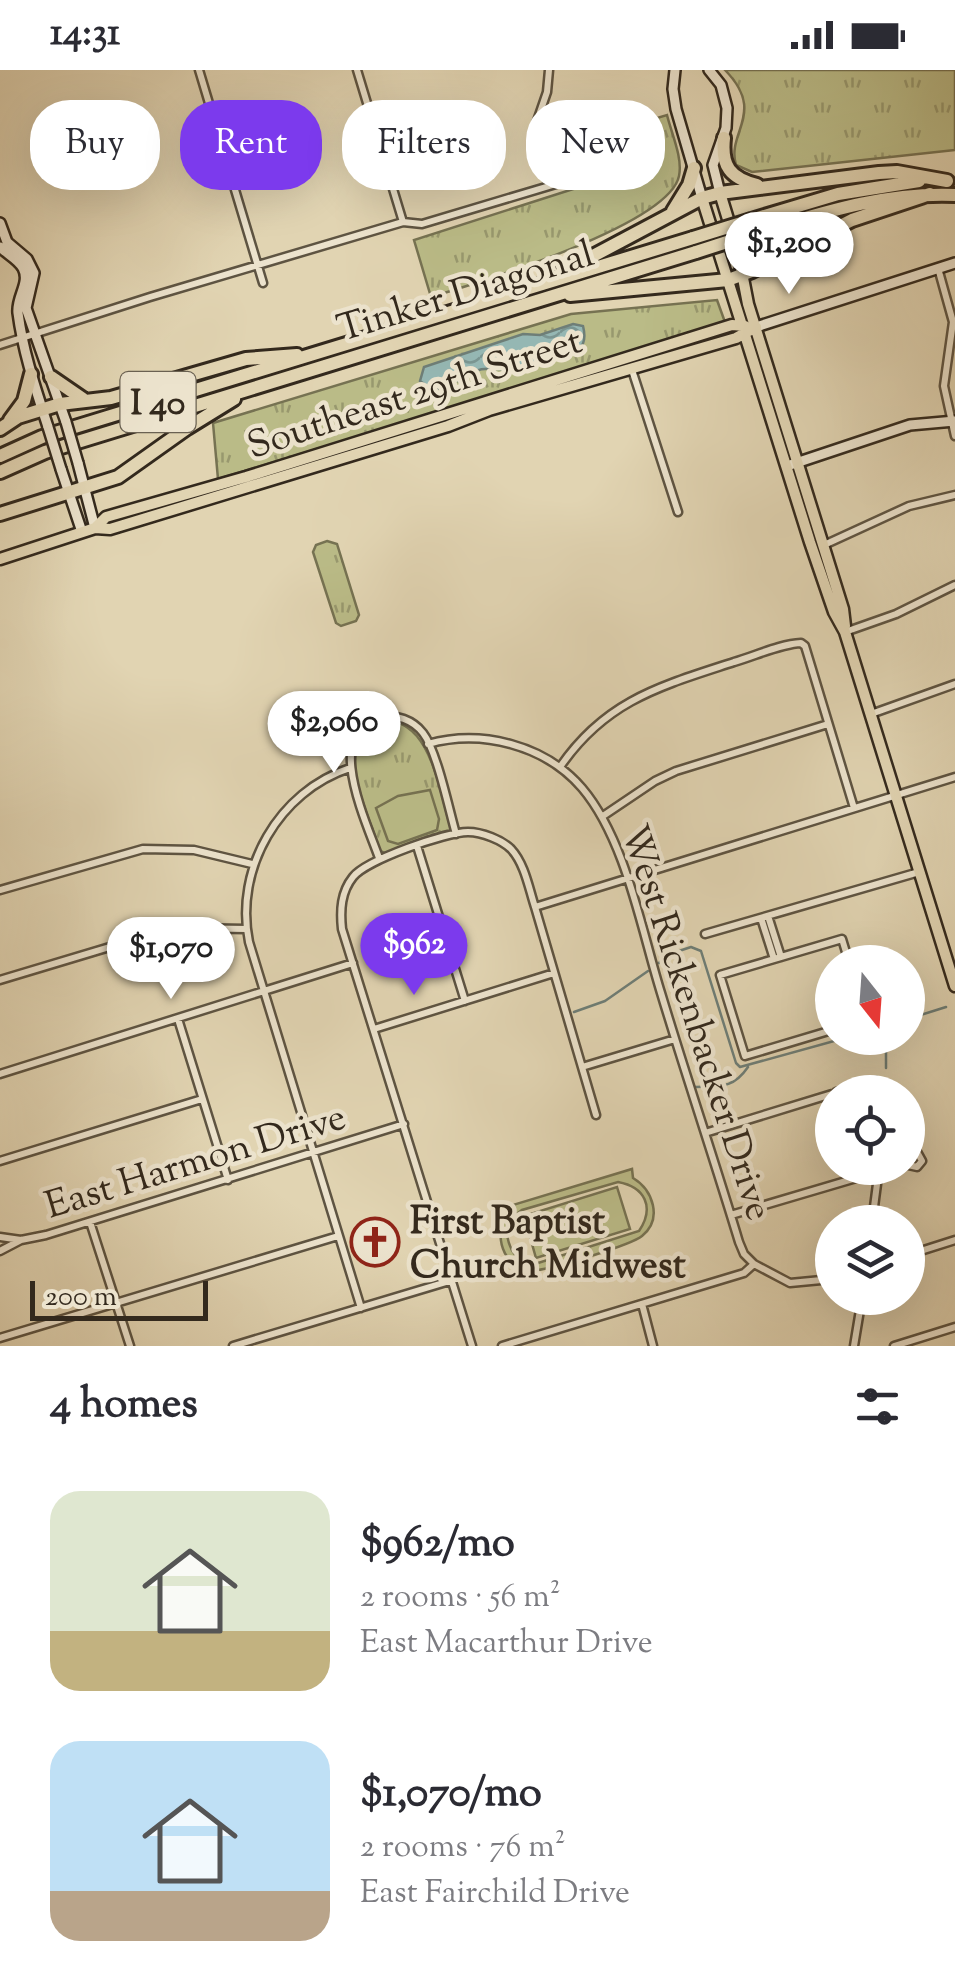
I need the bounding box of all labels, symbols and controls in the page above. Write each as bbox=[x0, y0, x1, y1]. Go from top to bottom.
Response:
text: 14:31 bbox=[50, 8, 120, 62]
chip: Buy bbox=[30, 100, 160, 190]
chip: Rent bbox=[180, 100, 322, 190]
chip: Filters bbox=[342, 100, 506, 190]
chip: New bbox=[526, 100, 665, 190]
pin: $1,200 bbox=[708, 212, 870, 297]
text: $1,200 bbox=[747, 221, 831, 267]
street label: Tinker Diagonal bbox=[331, 229, 601, 358]
street label: Southeast 29th Street bbox=[241, 316, 590, 475]
road number: I 40 bbox=[120, 372, 196, 432]
pin: $2,060 bbox=[253, 691, 415, 776]
text: $2,060 bbox=[290, 700, 378, 746]
street label: West Rickenbacker Drive bbox=[605, 818, 784, 1228]
pin: $962 bbox=[355, 913, 473, 998]
pin: $1,070 bbox=[90, 917, 252, 1002]
text: $962 bbox=[382, 922, 446, 968]
text: $1,070 bbox=[129, 926, 213, 972]
north arrow bbox=[815, 945, 925, 1055]
map controls bbox=[815, 945, 925, 1315]
button: locate bbox=[815, 1075, 925, 1185]
street label: East Harmon Drive bbox=[39, 1092, 353, 1235]
place label: First Baptist Church Midwest bbox=[410, 1197, 686, 1295]
button: layers bbox=[815, 1205, 925, 1315]
church icon: First Baptist Church Midwest bbox=[349, 1216, 401, 1268]
scale bar bbox=[30, 1276, 208, 1320]
text: 200 m bbox=[45, 1278, 117, 1318]
text: 4 homes bbox=[50, 1376, 198, 1436]
icon: filters bbox=[850, 1379, 905, 1434]
text: $962/mo bbox=[360, 1515, 515, 1575]
icon: home bbox=[130, 1531, 250, 1651]
text: 2 rooms · 56 m² bbox=[360, 1575, 560, 1621]
text: East Macarthur Drive bbox=[360, 1621, 653, 1667]
text: $1,070/mo bbox=[360, 1765, 542, 1825]
icon: home bbox=[130, 1781, 250, 1901]
text: 2 rooms · 76 m² bbox=[360, 1825, 566, 1871]
text: East Fairchild Drive bbox=[360, 1871, 630, 1917]

